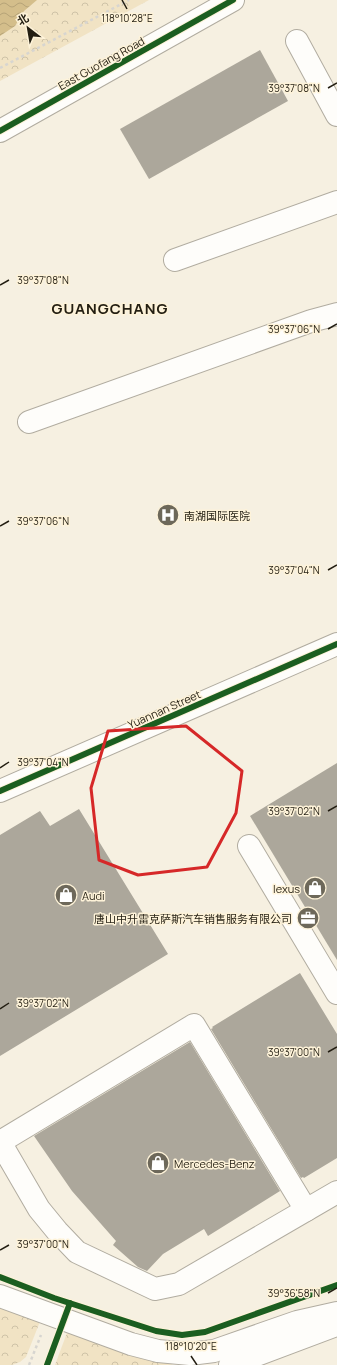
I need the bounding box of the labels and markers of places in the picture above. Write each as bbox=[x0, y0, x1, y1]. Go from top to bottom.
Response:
hospital icon: 南湖国际医院 bbox=[155, 502, 181, 528]
place label: 南湖国际医院 bbox=[184, 508, 250, 523]
shop icon: lexus bbox=[302, 875, 328, 901]
place label: lexus bbox=[273, 881, 300, 896]
shop icon: Audi bbox=[53, 882, 79, 908]
place label: Audi bbox=[82, 888, 105, 903]
office icon: 唐山中升雷克萨斯汽车销售服务有限公司 bbox=[295, 905, 321, 931]
place label: 唐山中升雷克萨斯汽车销售服务有限公司 bbox=[94, 911, 292, 926]
shop icon: Mercedes-Benz bbox=[145, 1150, 171, 1176]
place label: Mercedes-Benz bbox=[174, 1156, 255, 1171]

